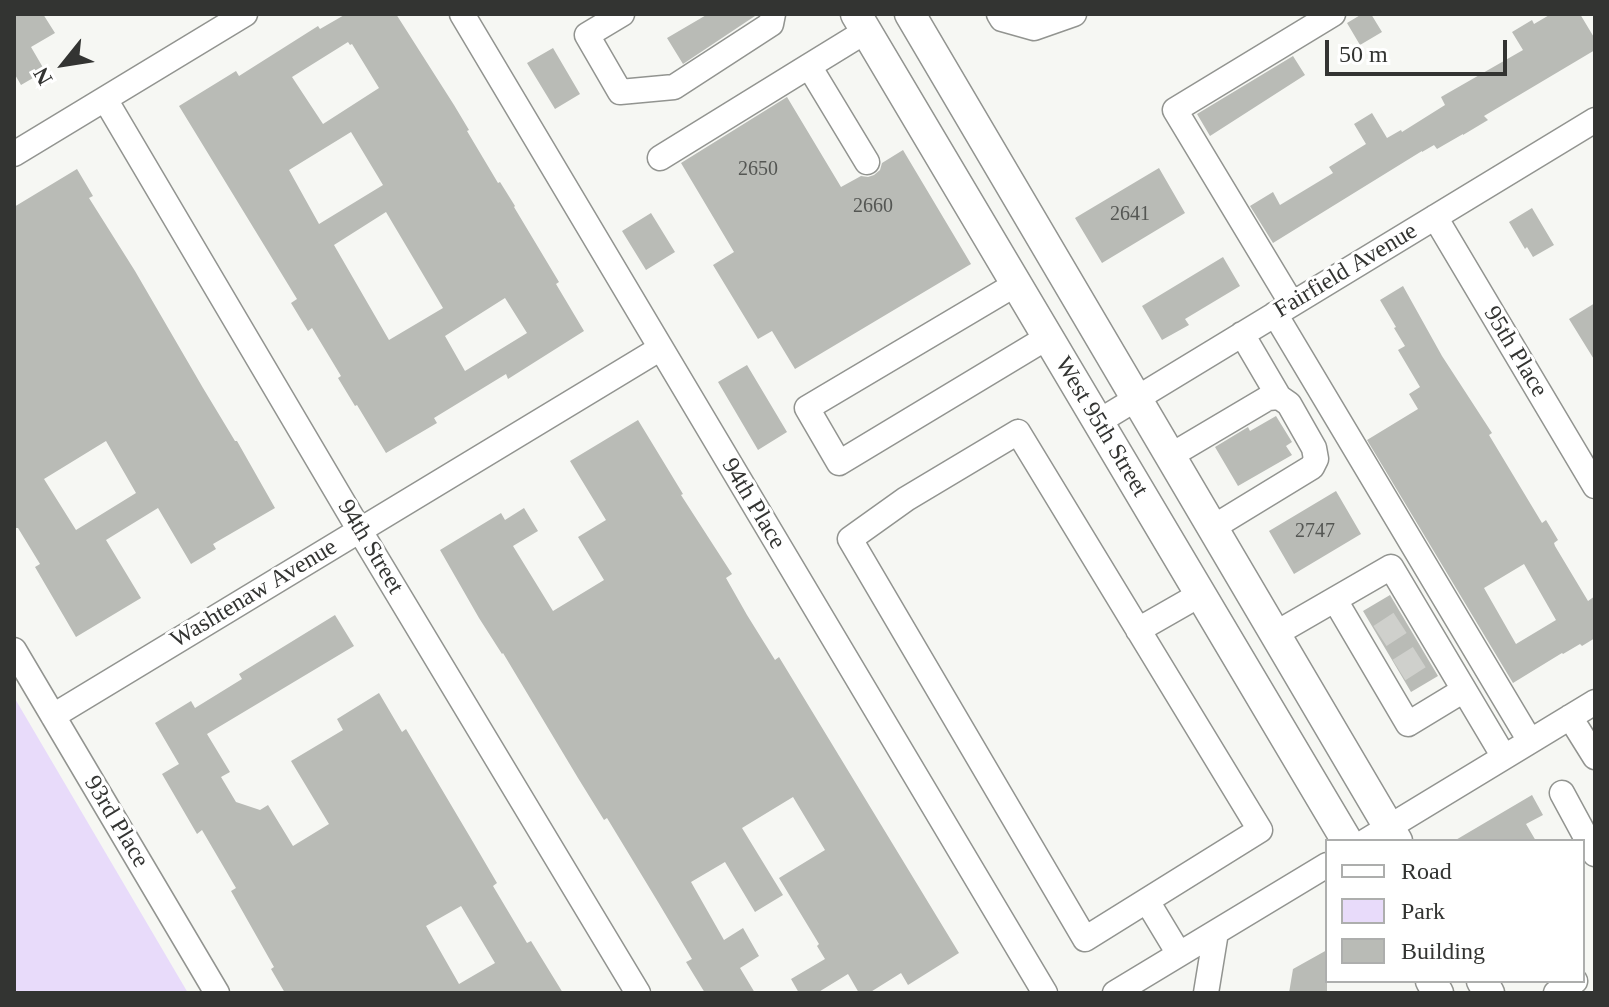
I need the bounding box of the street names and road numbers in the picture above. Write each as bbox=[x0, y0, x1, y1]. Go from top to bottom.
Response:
street label: Fairfield Avenue bbox=[1269, 217, 1423, 325]
street label: 95th Place bbox=[1477, 301, 1553, 403]
street label: West 95th Street bbox=[1048, 352, 1154, 502]
street label: 94th Place bbox=[715, 453, 791, 555]
street label: 94th Street bbox=[331, 495, 409, 599]
street label: Washtenaw Avenue bbox=[166, 533, 342, 655]
street label: 93rd Place bbox=[77, 771, 155, 873]

